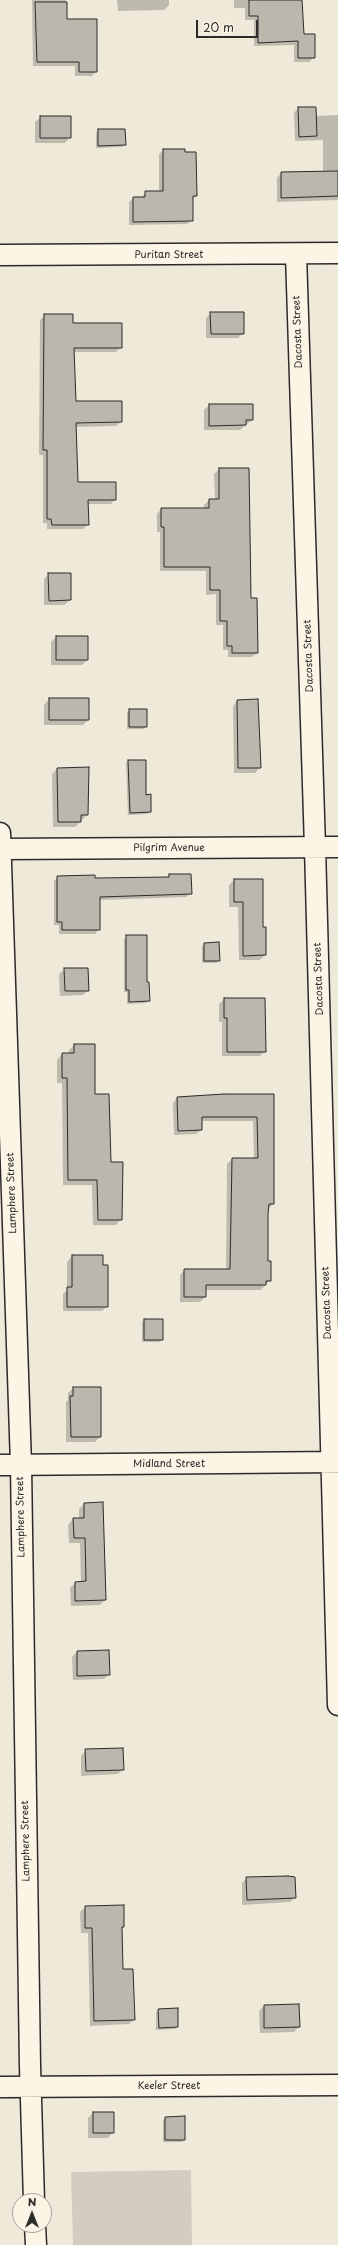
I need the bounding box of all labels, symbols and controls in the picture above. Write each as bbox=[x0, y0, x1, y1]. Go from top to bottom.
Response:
scale bar bbox=[198, 12, 260, 38]
text: 20 m bbox=[203, 18, 234, 36]
street label: Puritan Street bbox=[135, 249, 203, 261]
street label: Dacosta Street bbox=[291, 295, 305, 369]
street label: Dacosta Street bbox=[302, 619, 316, 693]
street label: Pilgrim Avenue bbox=[133, 842, 205, 854]
street label: Dacosta Street bbox=[312, 942, 326, 1016]
street label: Lamphere Street bbox=[5, 1152, 19, 1234]
street label: Dacosta Street bbox=[320, 1266, 334, 1340]
street label: Midland Street bbox=[133, 1458, 205, 1470]
street label: Lamphere Street bbox=[14, 1476, 28, 1558]
street label: Lamphere Street bbox=[19, 1800, 33, 1882]
street label: Keeler Street bbox=[138, 2080, 200, 2092]
north arrow bbox=[12, 2193, 52, 2233]
text: N bbox=[28, 2193, 36, 2210]

